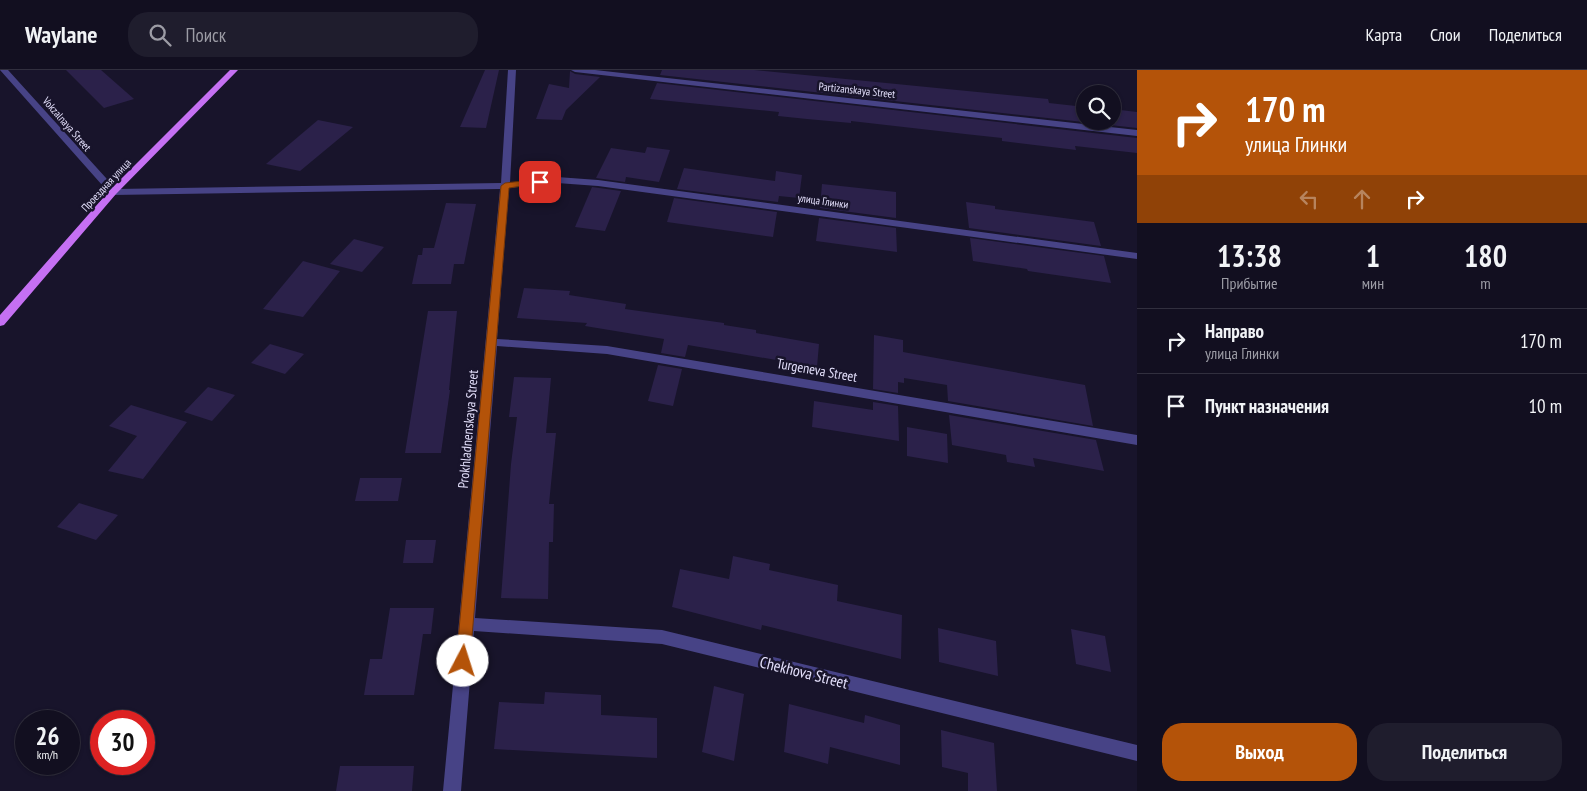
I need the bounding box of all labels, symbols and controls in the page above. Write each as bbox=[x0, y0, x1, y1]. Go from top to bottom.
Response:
search box bbox=[128, 12, 478, 57]
text: Waylane bbox=[25, 19, 98, 50]
icon: search bbox=[146, 21, 174, 49]
text: Поиск bbox=[186, 23, 226, 47]
text: Карта bbox=[1365, 23, 1402, 46]
text: Слои bbox=[1430, 23, 1461, 46]
text: Поделиться bbox=[1489, 23, 1562, 46]
street label: Partizanskaya Street bbox=[818, 79, 896, 101]
map controls bbox=[1076, 85, 1121, 130]
button: search bbox=[1076, 85, 1121, 130]
text: 170 m bbox=[1245, 86, 1326, 132]
icon: right bbox=[1162, 90, 1227, 155]
street label: Vokzalnaya Street bbox=[39, 93, 94, 154]
text: улица Глинки bbox=[1245, 130, 1347, 158]
street label: Проездная улица bbox=[78, 156, 134, 214]
pin bbox=[519, 161, 561, 203]
icon: arrive bbox=[526, 168, 554, 196]
icon: left bbox=[1295, 185, 1323, 213]
icon: ahead bbox=[1348, 185, 1376, 213]
icon: right bbox=[1401, 185, 1429, 213]
street label: улица Глинки bbox=[797, 191, 849, 212]
text: 13:38 bbox=[1217, 236, 1282, 275]
text: 1 bbox=[1366, 236, 1380, 275]
text: 180 bbox=[1464, 236, 1507, 275]
text: Прибытие bbox=[1221, 273, 1278, 293]
text: мин bbox=[1362, 273, 1384, 293]
text: m bbox=[1480, 273, 1491, 293]
text: Направо bbox=[1205, 319, 1264, 343]
icon: right bbox=[1162, 327, 1190, 355]
text: 170 m bbox=[1520, 329, 1562, 353]
text: улица Глинки bbox=[1205, 343, 1279, 363]
street label: Turgeneva Street bbox=[775, 354, 859, 386]
street label: Prokhladnenskaya Street bbox=[454, 369, 482, 489]
icon: arrive bbox=[1162, 392, 1190, 420]
text: Пункт назначения bbox=[1205, 394, 1329, 418]
text: 10 m bbox=[1529, 394, 1562, 418]
position arrow bbox=[436, 634, 488, 686]
street label: Chekhova Street bbox=[758, 651, 851, 693]
speed limit sign: 30 bbox=[90, 710, 155, 775]
text: 26 bbox=[36, 720, 59, 752]
button: Выход bbox=[1162, 723, 1357, 781]
button: Поделиться bbox=[1367, 723, 1562, 781]
text: km/h bbox=[37, 747, 58, 762]

